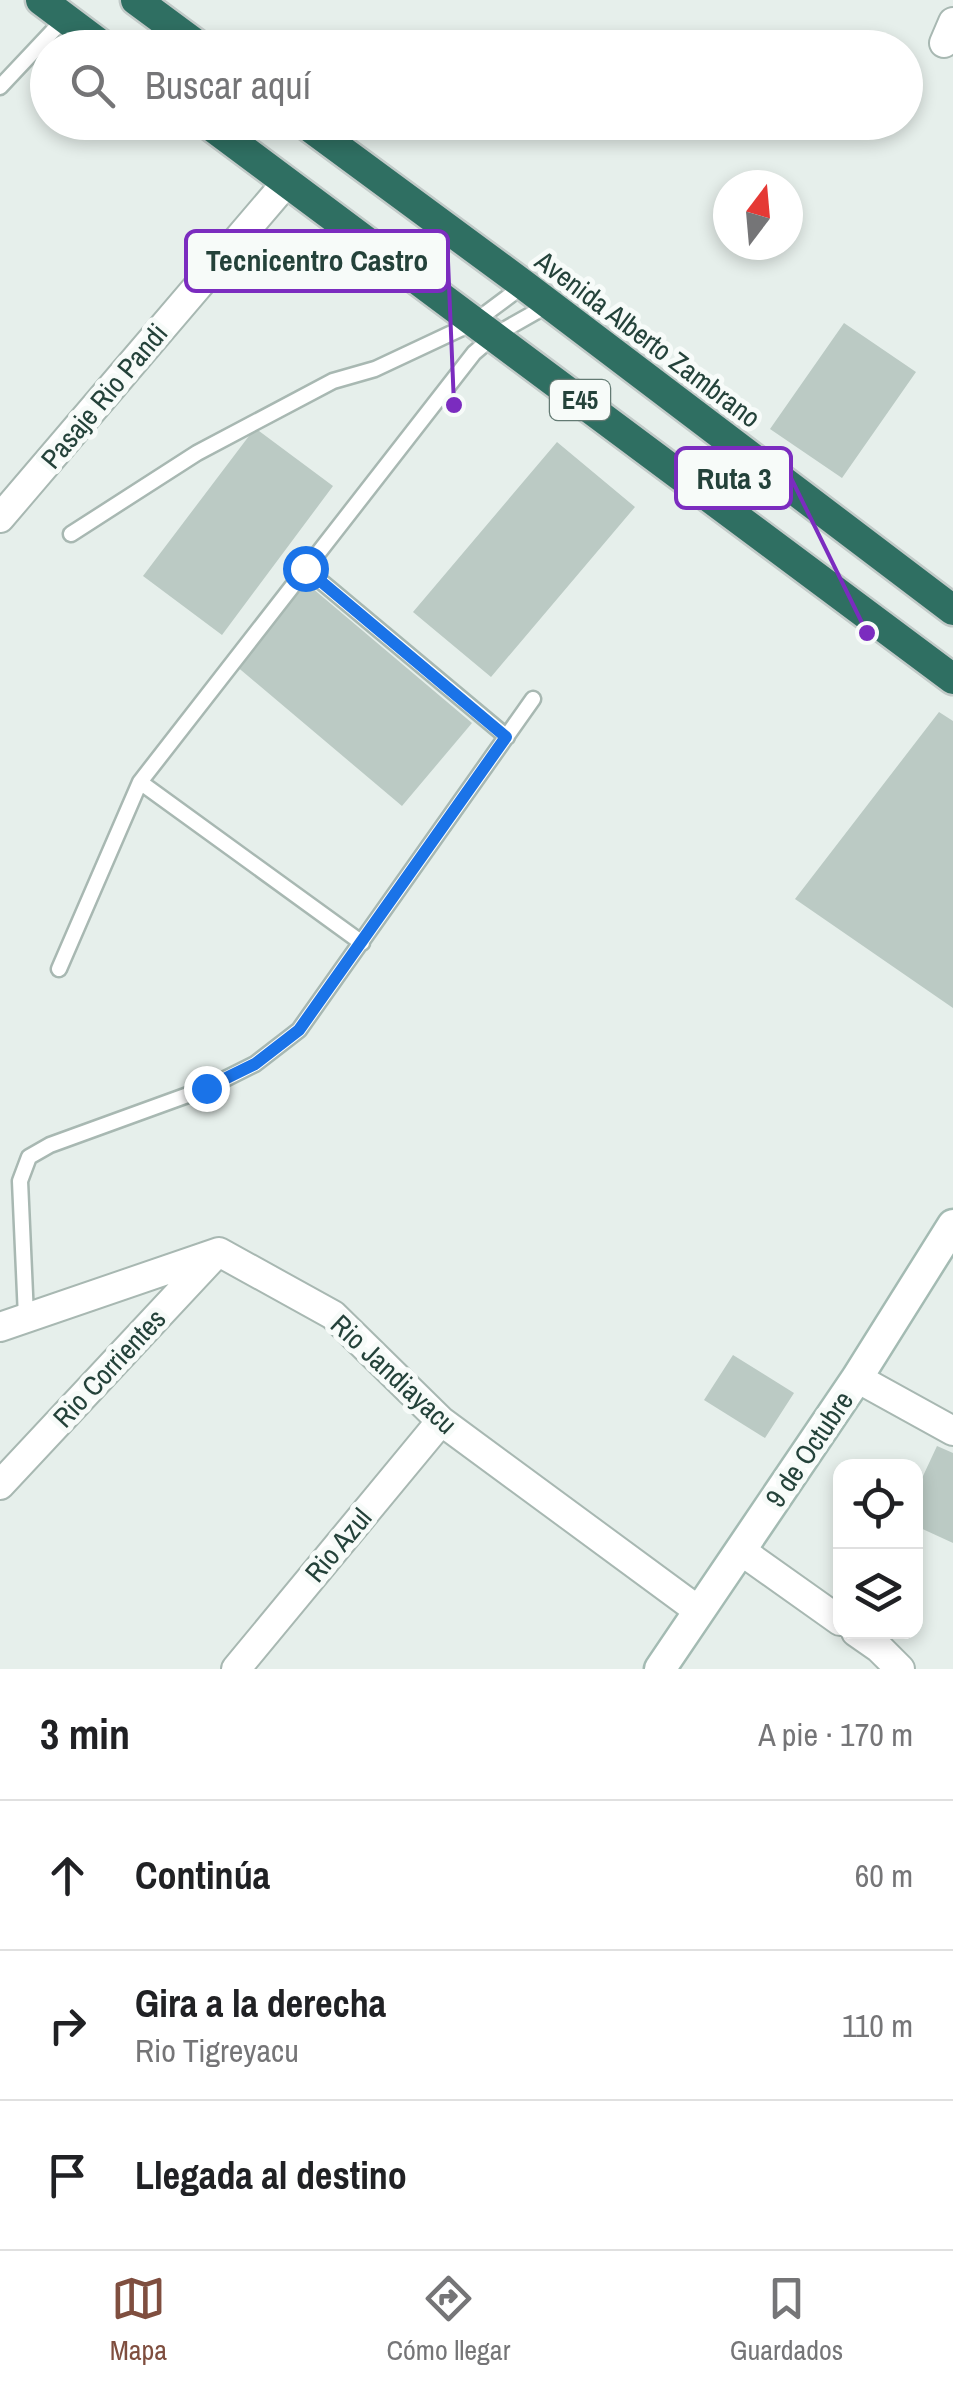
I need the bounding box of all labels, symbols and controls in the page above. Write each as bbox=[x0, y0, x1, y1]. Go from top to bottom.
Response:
search box bbox=[30, 30, 923, 140]
icon: search bbox=[65, 58, 120, 113]
text: Buscar aquí bbox=[145, 60, 311, 111]
north arrow bbox=[713, 170, 803, 260]
callout: Tecnicentro Castro bbox=[186, 231, 448, 291]
text: Tecnicentro Castro bbox=[206, 240, 428, 280]
street label: Avenida Alberto Zambrano bbox=[527, 241, 768, 436]
street label: Pasaje Rio Pandi bbox=[32, 315, 176, 477]
road number: E45 bbox=[550, 380, 610, 420]
callout: Ruta 3 bbox=[676, 448, 791, 508]
text: Ruta 3 bbox=[696, 458, 772, 498]
route start bbox=[283, 546, 329, 592]
route end bbox=[184, 1066, 230, 1112]
street label: Rio Corrientes bbox=[44, 1300, 174, 1436]
street label: Rio Jandiayacu bbox=[323, 1306, 465, 1442]
street label: 9 de Octubre bbox=[756, 1383, 862, 1515]
map controls bbox=[833, 1459, 923, 1639]
button: locate bbox=[833, 1459, 923, 1549]
street label: Rio Azul bbox=[296, 1500, 380, 1590]
button: layers bbox=[833, 1549, 923, 1639]
text: 3 min bbox=[40, 1706, 130, 1762]
text: A pie · 170 m bbox=[758, 1713, 913, 1756]
icon: ahead bbox=[40, 1848, 95, 1903]
text: Continúa bbox=[135, 1850, 270, 1901]
text: 60 m bbox=[855, 1854, 913, 1897]
text: Gira a la derecha bbox=[135, 1978, 386, 2029]
icon: right bbox=[40, 1998, 95, 2053]
text: 110 m bbox=[842, 2004, 913, 2047]
text: Rio Tigreyacu bbox=[135, 2029, 299, 2072]
icon: arrive bbox=[40, 2148, 95, 2203]
text: Llegada al destino bbox=[135, 2150, 407, 2201]
tab: Mapa bbox=[110, 2271, 167, 2369]
tab: Cómo llegar bbox=[387, 2271, 510, 2369]
tab: Guardados bbox=[730, 2271, 843, 2369]

